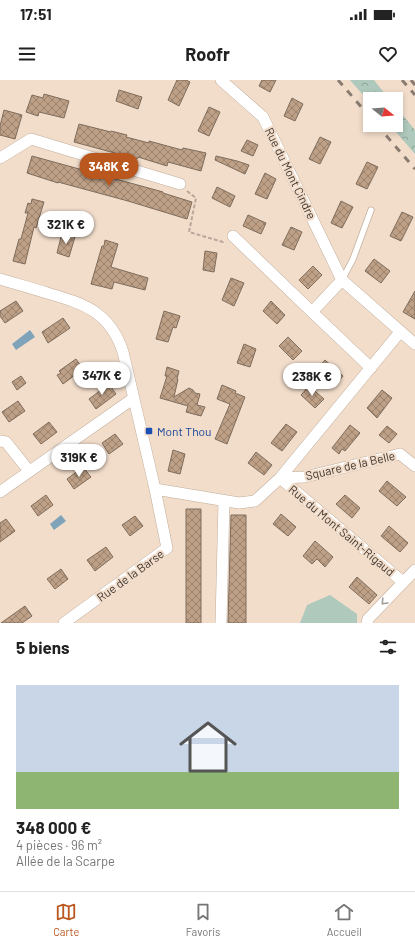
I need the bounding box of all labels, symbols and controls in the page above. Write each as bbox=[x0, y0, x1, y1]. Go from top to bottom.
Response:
text: 17:51 bbox=[20, 5, 51, 23]
icon: menu bbox=[16, 43, 38, 65]
text: Roofr bbox=[185, 43, 230, 65]
icon: heart bbox=[377, 43, 399, 65]
north arrow bbox=[363, 92, 403, 132]
map controls bbox=[363, 92, 403, 132]
street label: Rue du Mont Cindre bbox=[263, 125, 319, 221]
pin: 348K € bbox=[76, 153, 142, 187]
text: 348K € bbox=[89, 158, 129, 174]
pin: 321K € bbox=[33, 211, 99, 245]
text: 321K € bbox=[47, 216, 85, 232]
pin: 347K € bbox=[69, 362, 135, 396]
pin: 238K € bbox=[279, 363, 345, 397]
text: 347K € bbox=[82, 367, 122, 383]
text: 238K € bbox=[292, 368, 332, 384]
place label: Mont Thou bbox=[157, 424, 212, 438]
marker: Mont Thou bbox=[144, 426, 154, 436]
pin: 319K € bbox=[46, 444, 112, 478]
street label: Square de la Belle bbox=[304, 448, 396, 482]
text: 319K € bbox=[60, 449, 98, 465]
street label: Rue du Mont Saint-Rigaud bbox=[286, 482, 398, 578]
street label: Rue de la Barse bbox=[94, 546, 166, 604]
one-way arrow bbox=[381, 597, 389, 605]
icon: filters bbox=[377, 636, 399, 658]
text: 5 biens bbox=[16, 637, 70, 657]
icon: home bbox=[172, 711, 244, 783]
text: 348 000 € bbox=[16, 817, 91, 837]
text: 4 pièces · 96 m² bbox=[16, 837, 102, 853]
text: Allée de la Scarpe bbox=[16, 853, 115, 869]
tab: Carte bbox=[53, 901, 79, 938]
tab: Favoris bbox=[186, 901, 220, 938]
tab: Accueil bbox=[327, 901, 362, 938]

